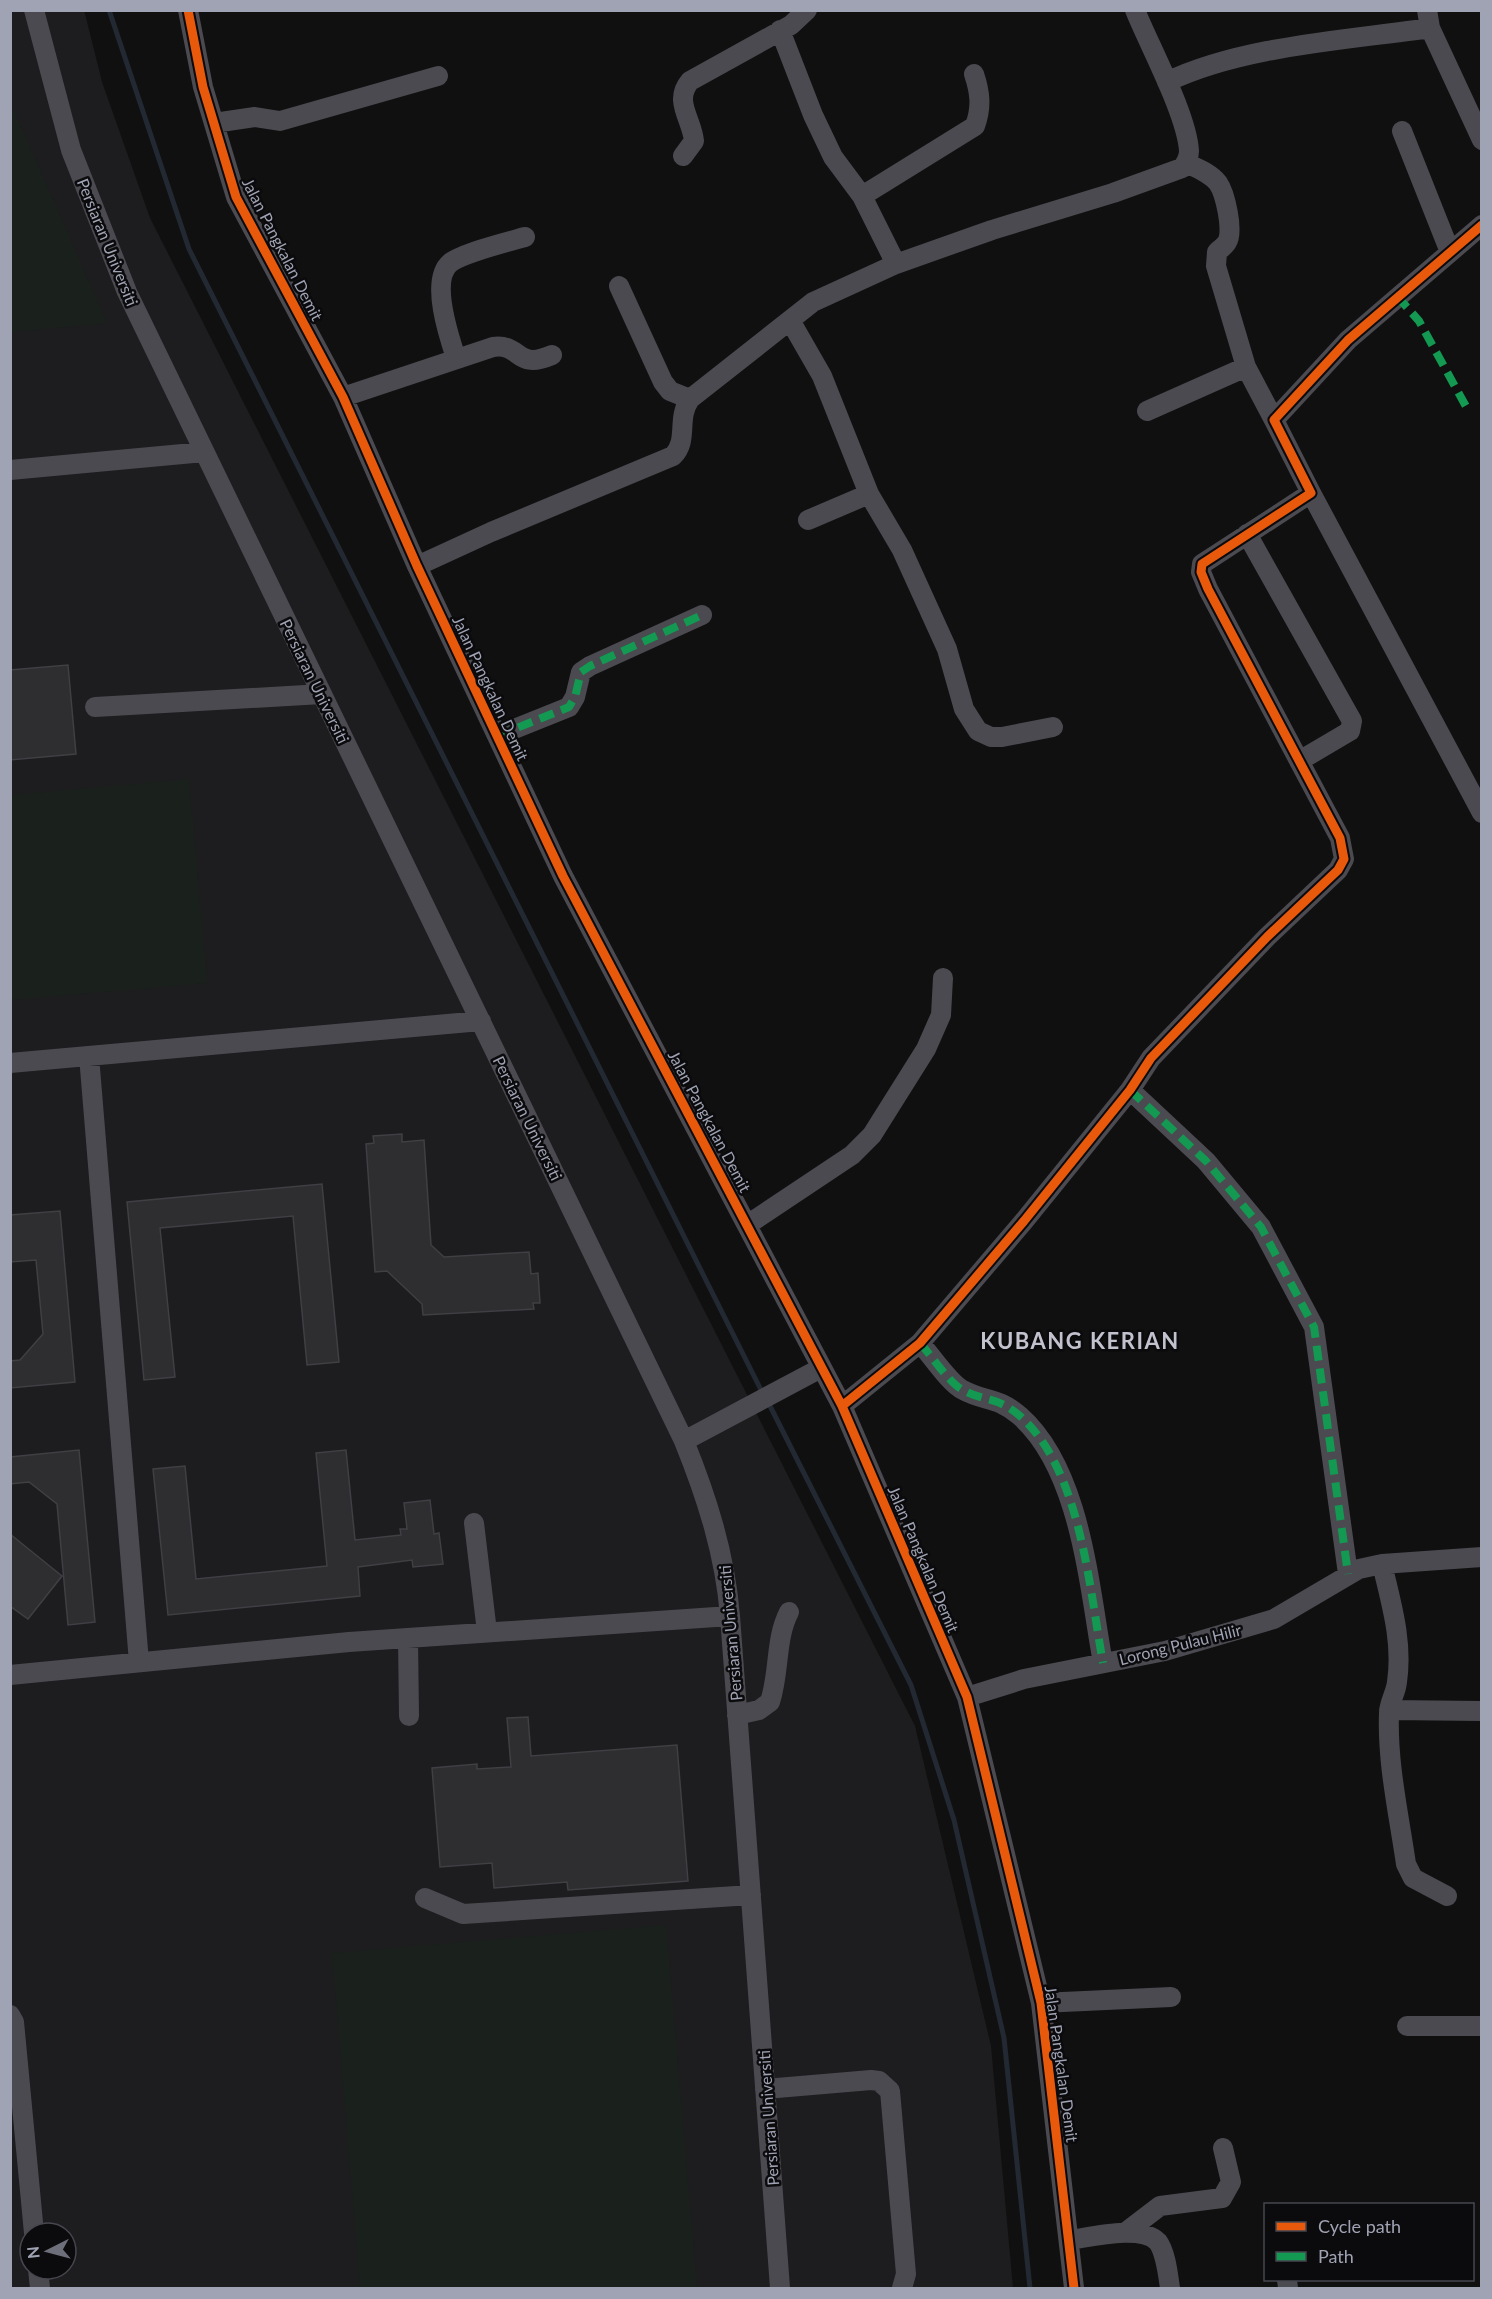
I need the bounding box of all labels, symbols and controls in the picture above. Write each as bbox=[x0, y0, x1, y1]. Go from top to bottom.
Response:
street label: Jalan Pangkalan Demit bbox=[239, 174, 327, 324]
street label: Persiaran Universiti bbox=[74, 175, 142, 309]
street label: Jalan Pangkalan Demit bbox=[449, 612, 533, 764]
street label: Persiaran Universiti bbox=[277, 616, 353, 746]
street label: Jalan Pangkalan Demit bbox=[665, 1047, 756, 1195]
street label: Persiaran Universiti bbox=[490, 1053, 566, 1183]
district label: KUBANG KERIAN bbox=[980, 1327, 1180, 1354]
street label: Jalan Pangkalan Demit bbox=[884, 1483, 964, 1636]
street label: Persiaran Universiti bbox=[715, 1564, 745, 1702]
street label: Lorong Pulau Hilir bbox=[1117, 1620, 1243, 1668]
street label: Jalan Pangkalan Demit bbox=[1042, 1985, 1082, 2144]
street label: Persiaran Universiti bbox=[754, 2050, 782, 2186]
legend bbox=[1264, 2203, 1474, 2281]
text: Cycle path bbox=[1318, 2215, 1401, 2237]
north arrow bbox=[18, 2221, 78, 2281]
text: N bbox=[22, 2245, 43, 2260]
text: Path bbox=[1318, 2245, 1354, 2267]

